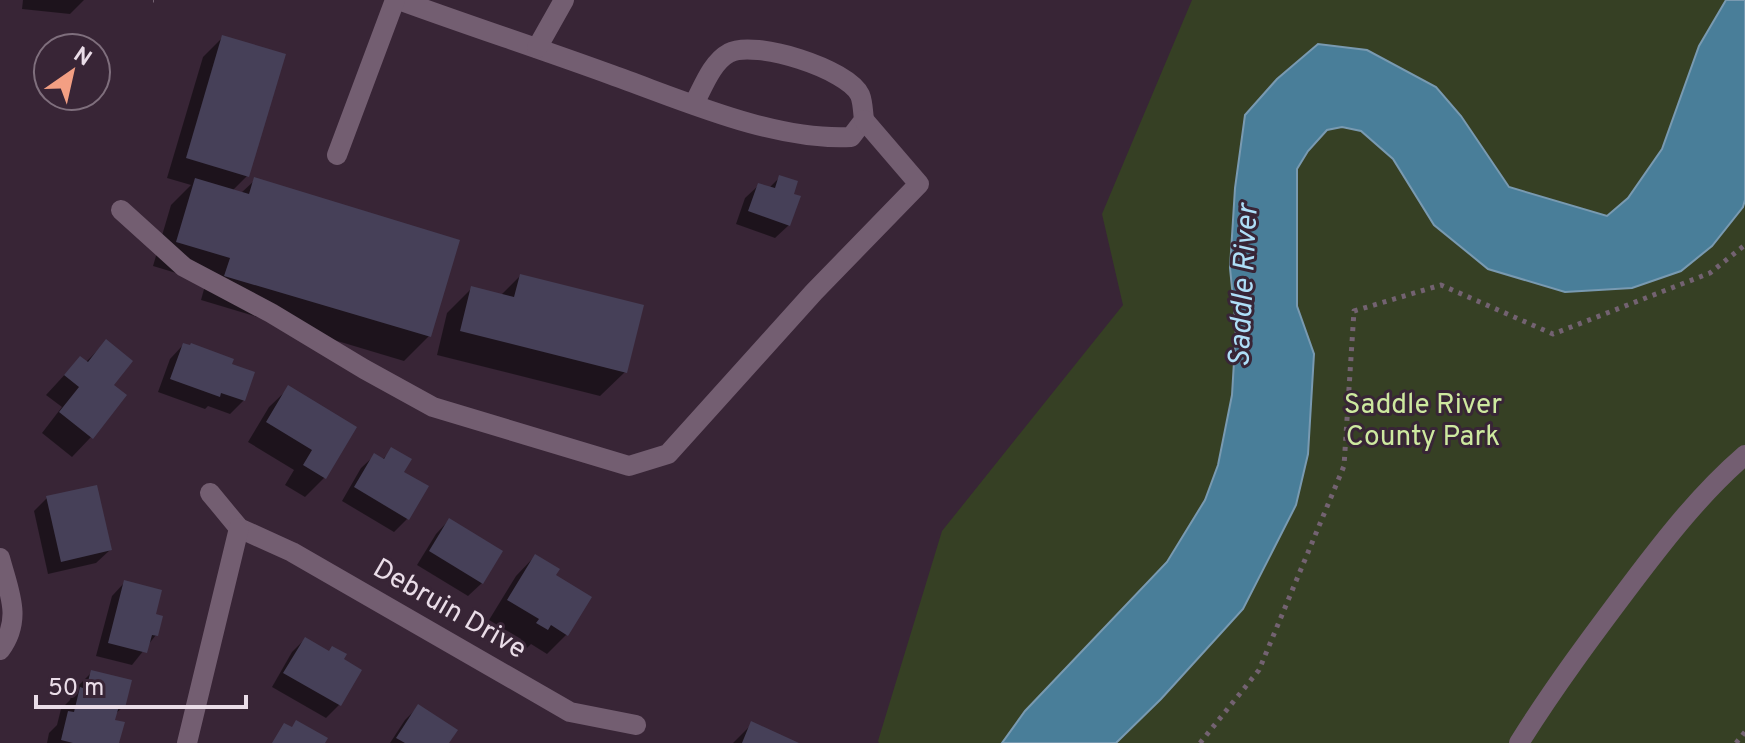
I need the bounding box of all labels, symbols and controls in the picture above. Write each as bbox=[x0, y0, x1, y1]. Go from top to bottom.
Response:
north arrow bbox=[32, 32, 112, 112]
text: N bbox=[68, 42, 96, 73]
water label: Saddle River bbox=[1222, 201, 1268, 369]
park label: Saddle River County Park bbox=[1344, 388, 1502, 456]
street label: Debruin Drive bbox=[366, 552, 532, 668]
scale bar bbox=[36, 659, 246, 709]
text: 50 m bbox=[48, 674, 104, 704]

